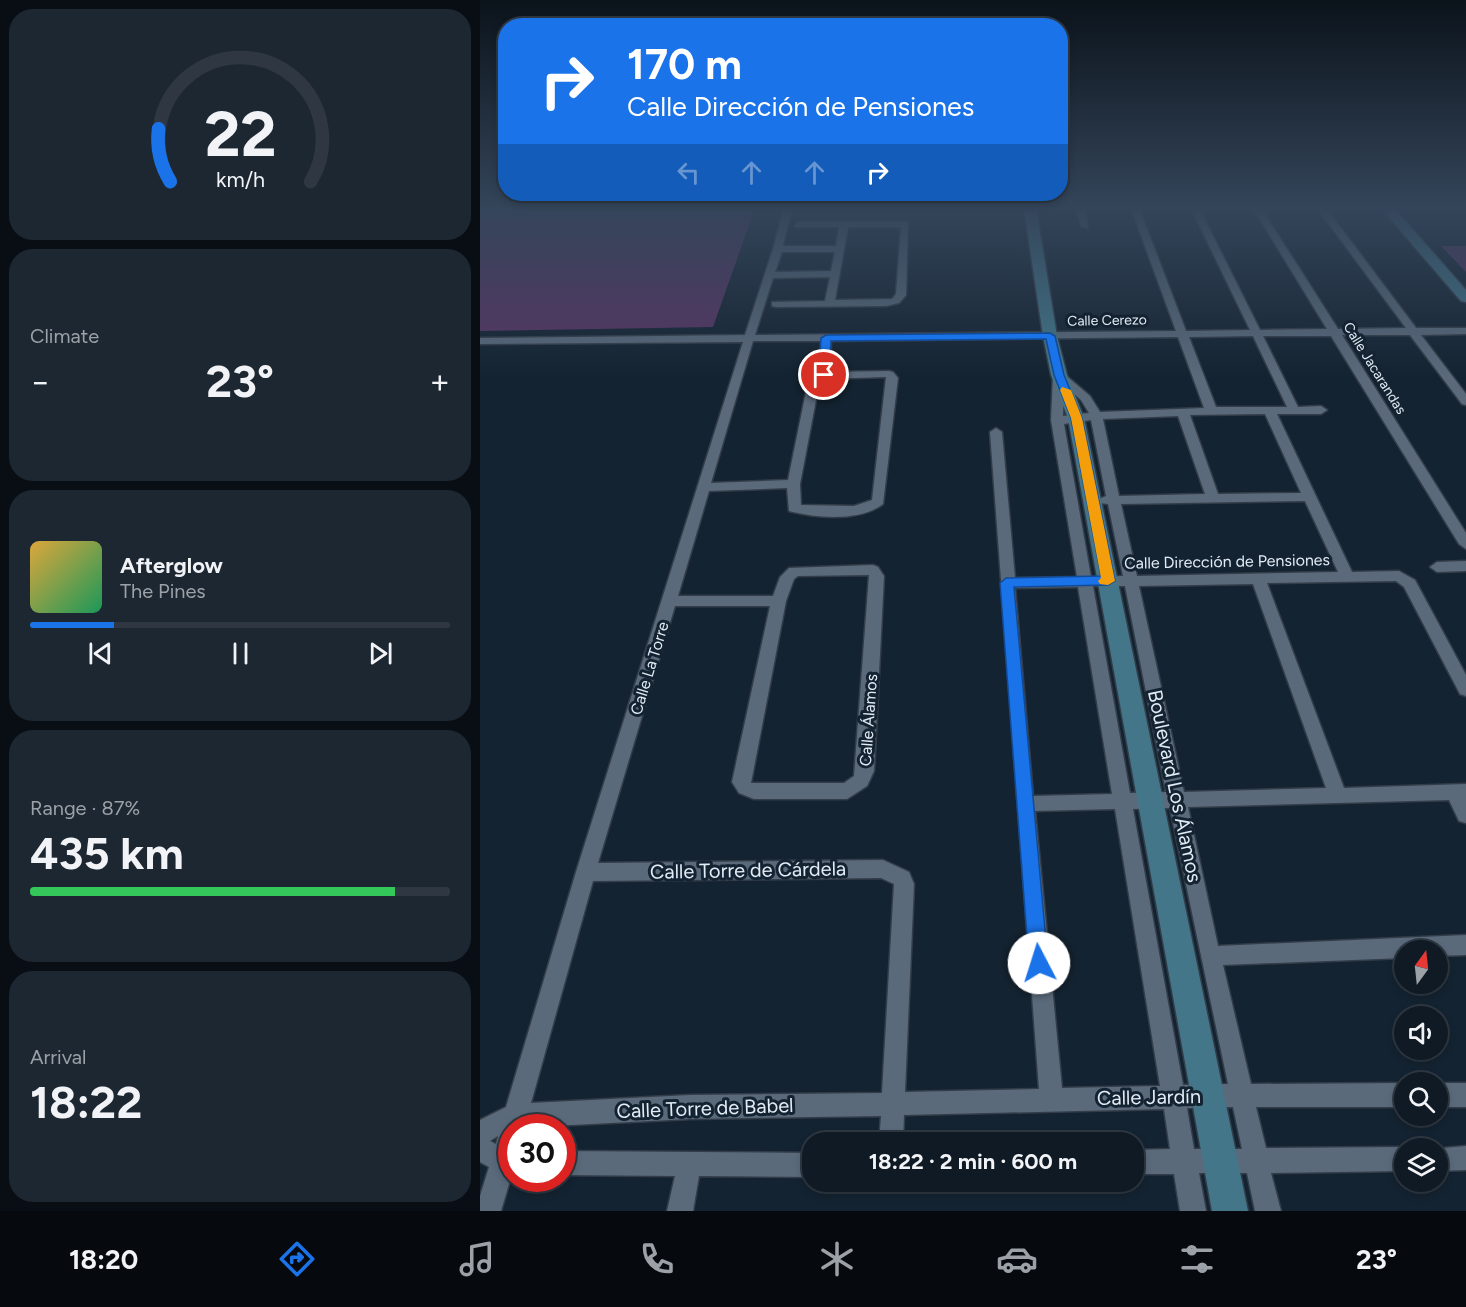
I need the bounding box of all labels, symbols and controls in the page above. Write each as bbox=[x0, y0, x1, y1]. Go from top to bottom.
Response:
text: 170 m bbox=[627, 39, 742, 90]
icon: right bbox=[528, 42, 606, 120]
text: Calle Dirección de Pensiones bbox=[627, 90, 974, 123]
text: 22 bbox=[204, 97, 276, 172]
icon: left bbox=[672, 156, 705, 189]
icon: ahead bbox=[735, 156, 768, 189]
icon: ahead bbox=[798, 156, 831, 189]
icon: right bbox=[861, 156, 894, 189]
text: km/h bbox=[216, 167, 264, 192]
street label: Calle Cerezo bbox=[1067, 311, 1147, 330]
street label: Calle Jacarandas bbox=[1340, 319, 1410, 417]
text: Climate bbox=[30, 324, 99, 348]
pin bbox=[798, 349, 849, 400]
text: 23° bbox=[206, 354, 274, 408]
icon: arrive bbox=[807, 358, 840, 391]
text: − bbox=[30, 362, 51, 401]
text: + bbox=[429, 362, 450, 401]
street label: Calle Dirección de Pensiones bbox=[1124, 550, 1330, 573]
text: Afterglow bbox=[120, 552, 223, 579]
text: The Pines bbox=[120, 579, 206, 603]
street label: Calle La Torre bbox=[626, 619, 673, 717]
icon: previous bbox=[84, 637, 117, 670]
icon: pause bbox=[224, 637, 257, 670]
icon: next bbox=[364, 637, 397, 670]
street label: Calle Álamos bbox=[856, 673, 881, 767]
street label: Boulevard Los Álamos bbox=[1143, 688, 1207, 884]
text: Range · 87% bbox=[30, 796, 140, 820]
text: 435 km bbox=[30, 826, 184, 880]
street label: Calle Torre de Cárdela bbox=[650, 856, 846, 884]
position arrow bbox=[1007, 931, 1071, 995]
north arrow bbox=[1394, 940, 1448, 994]
map controls bbox=[1394, 940, 1448, 1192]
button: sound bbox=[1394, 1006, 1448, 1060]
text: Arrival bbox=[30, 1045, 86, 1069]
button: search bbox=[1394, 1072, 1448, 1126]
text: 18:22 bbox=[30, 1075, 142, 1129]
street label: Calle Jardín bbox=[1097, 1084, 1201, 1110]
street label: Calle Torre de Babel bbox=[616, 1093, 794, 1123]
speed limit sign: 30 bbox=[498, 1114, 576, 1192]
button: layers bbox=[1394, 1138, 1448, 1192]
text: 18:22 · 2 min · 600 m bbox=[869, 1148, 1077, 1175]
icon: directions bbox=[276, 1238, 318, 1280]
icon: music bbox=[456, 1238, 498, 1280]
icon: phone bbox=[636, 1238, 678, 1280]
icon: climate bbox=[816, 1238, 858, 1280]
icon: car bbox=[996, 1238, 1038, 1280]
icon: filters bbox=[1176, 1238, 1218, 1280]
text: 18:20 bbox=[69, 1243, 138, 1276]
text: 23° bbox=[1356, 1243, 1397, 1276]

